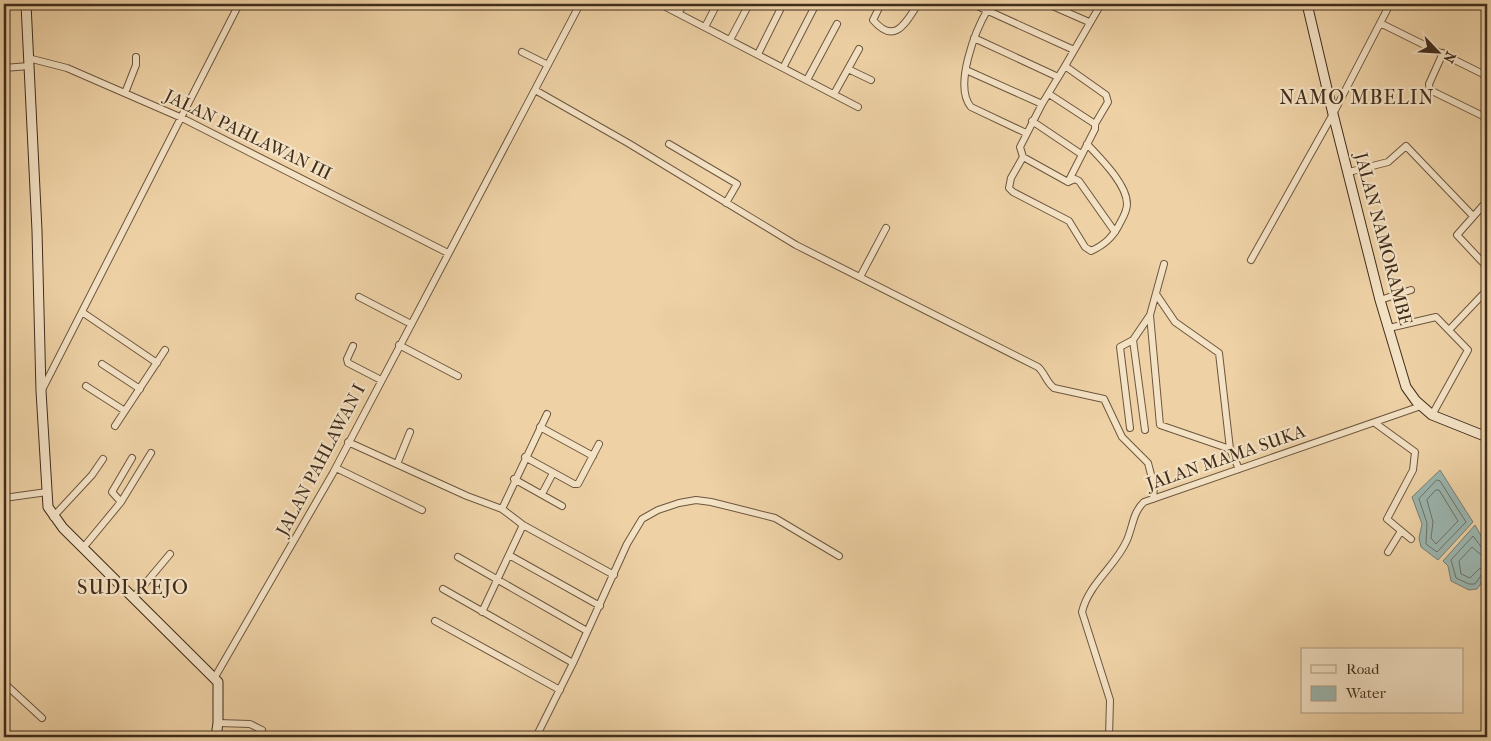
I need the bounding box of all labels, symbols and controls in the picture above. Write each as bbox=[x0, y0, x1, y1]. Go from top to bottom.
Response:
north arrow bbox=[1414, 28, 1464, 78]
text: N bbox=[1439, 49, 1459, 66]
street label: JALAN PAHLAWAN III bbox=[159, 85, 335, 185]
district label: NAMO MBELIN bbox=[1279, 86, 1435, 109]
street label: JALAN NAMORAMBE bbox=[1349, 149, 1416, 328]
street label: JALAN PAHLAWAN I bbox=[271, 380, 370, 541]
street label: JALAN MAMA SUKA bbox=[1142, 421, 1309, 496]
district label: SUDI REJO bbox=[77, 576, 189, 599]
legend bbox=[1301, 648, 1464, 714]
text: Road bbox=[1346, 660, 1380, 678]
text: Water bbox=[1345, 684, 1386, 702]

